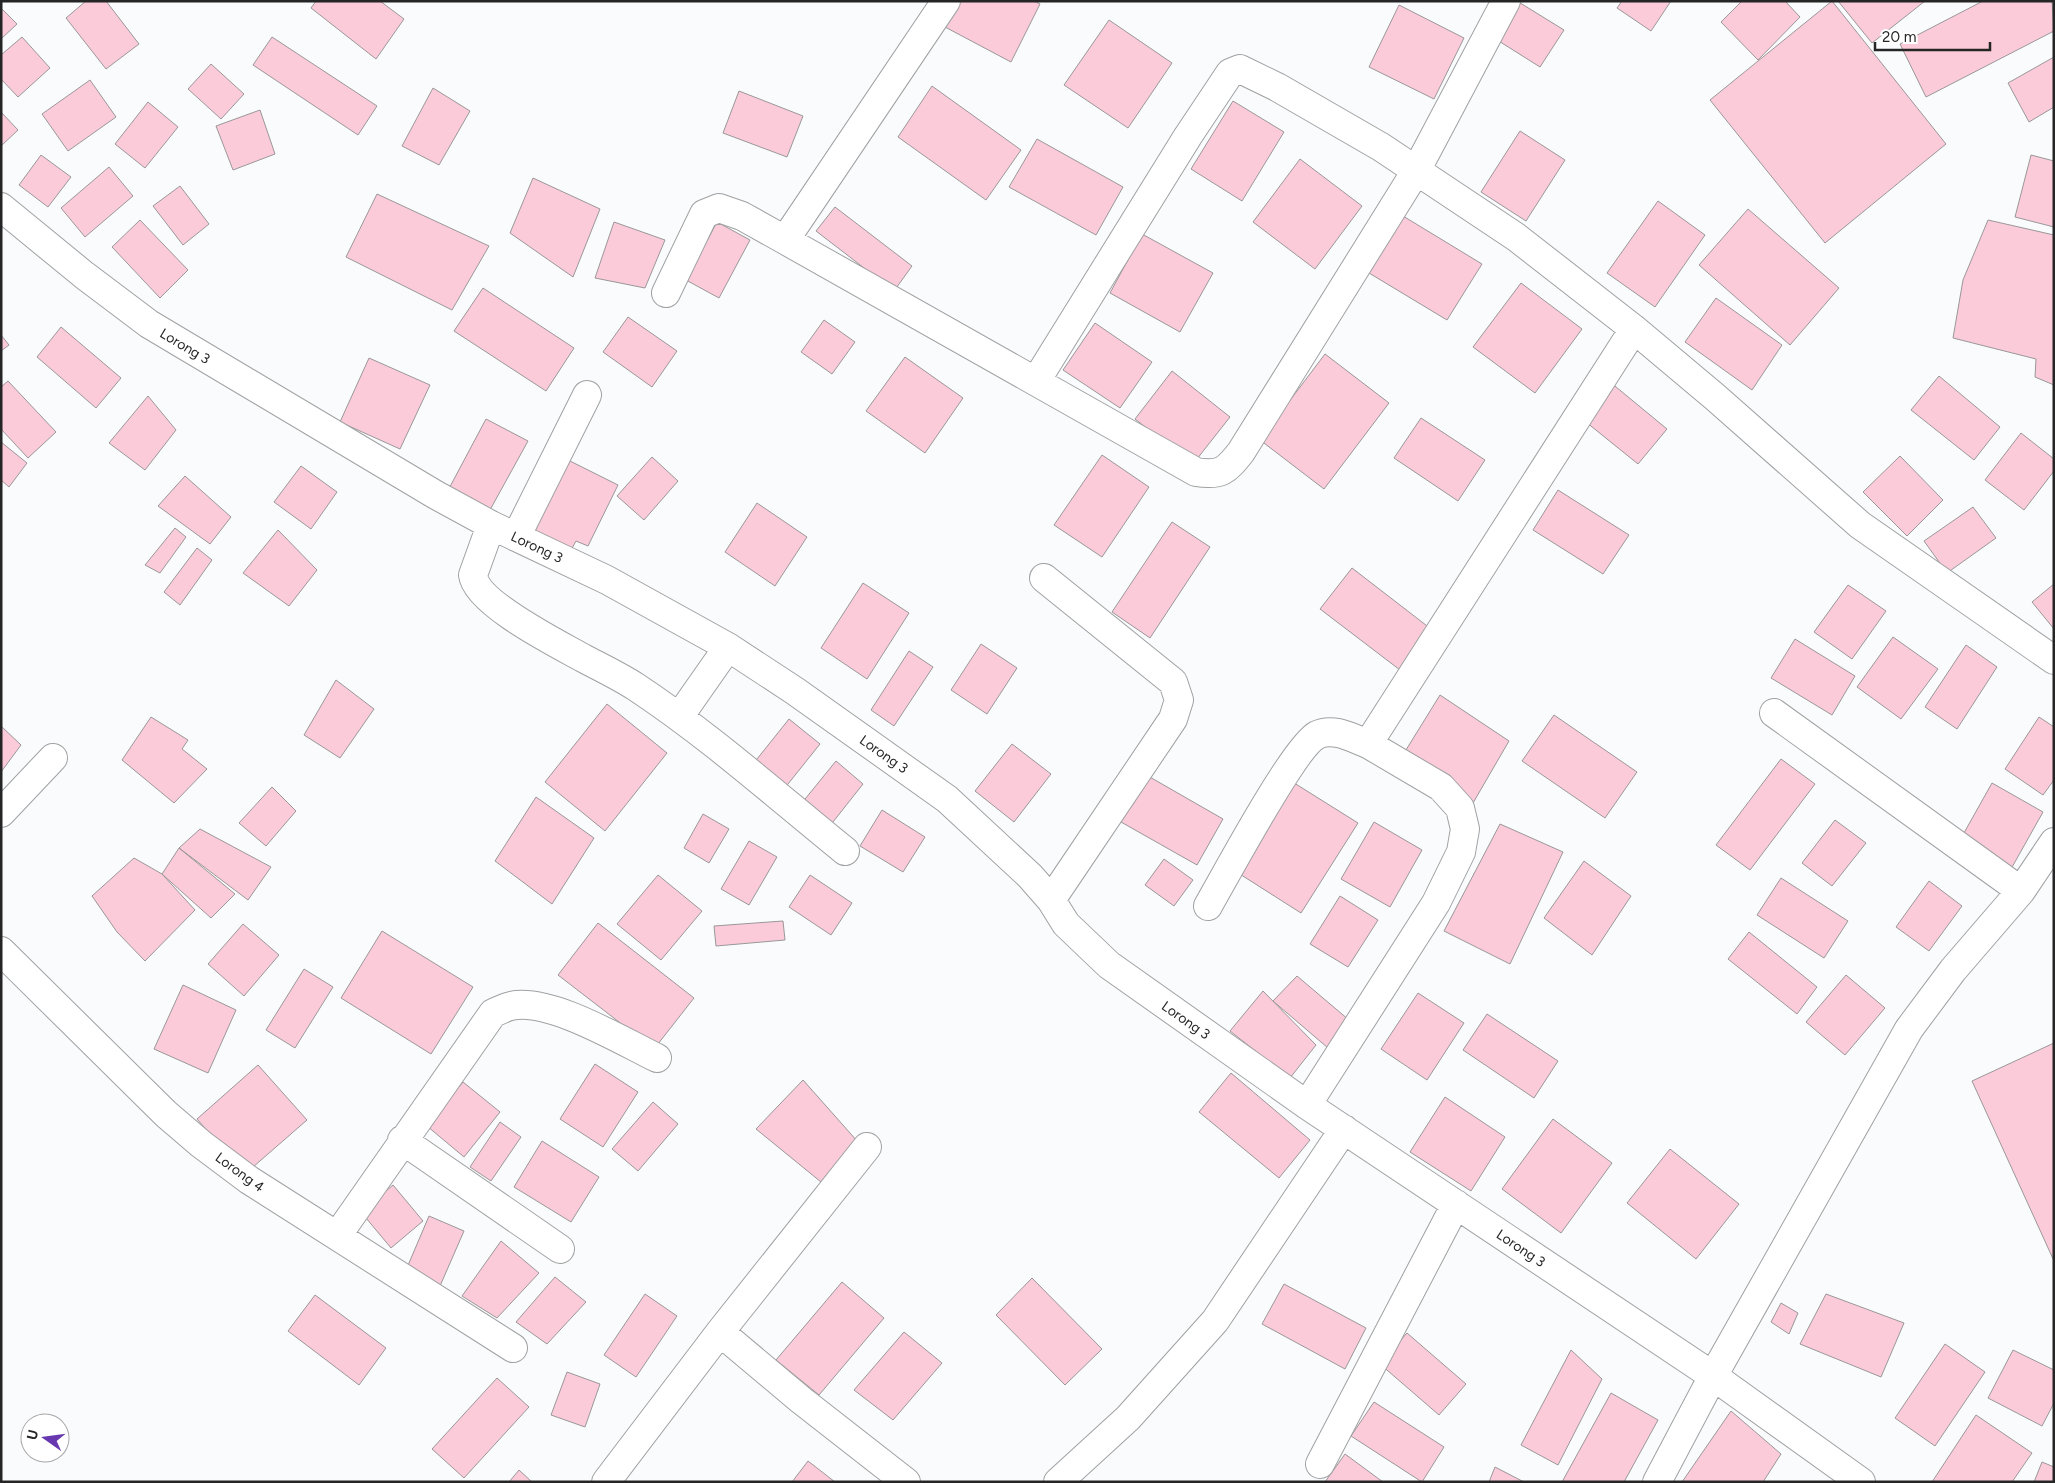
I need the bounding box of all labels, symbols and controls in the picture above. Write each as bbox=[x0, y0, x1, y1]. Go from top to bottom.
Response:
scale bar bbox=[1875, 20, 1990, 52]
text: 20 m bbox=[1882, 28, 1916, 46]
street label: Lorong 3 bbox=[157, 325, 213, 368]
street label: Lorong 3 bbox=[508, 528, 565, 567]
street label: Lorong 3 bbox=[856, 732, 911, 777]
street label: Lorong 3 bbox=[1158, 998, 1213, 1043]
street label: Lorong 4 bbox=[212, 1149, 268, 1196]
street label: Lorong 3 bbox=[1493, 1226, 1548, 1271]
north arrow bbox=[20, 1413, 70, 1463]
text: U bbox=[23, 1428, 42, 1442]

